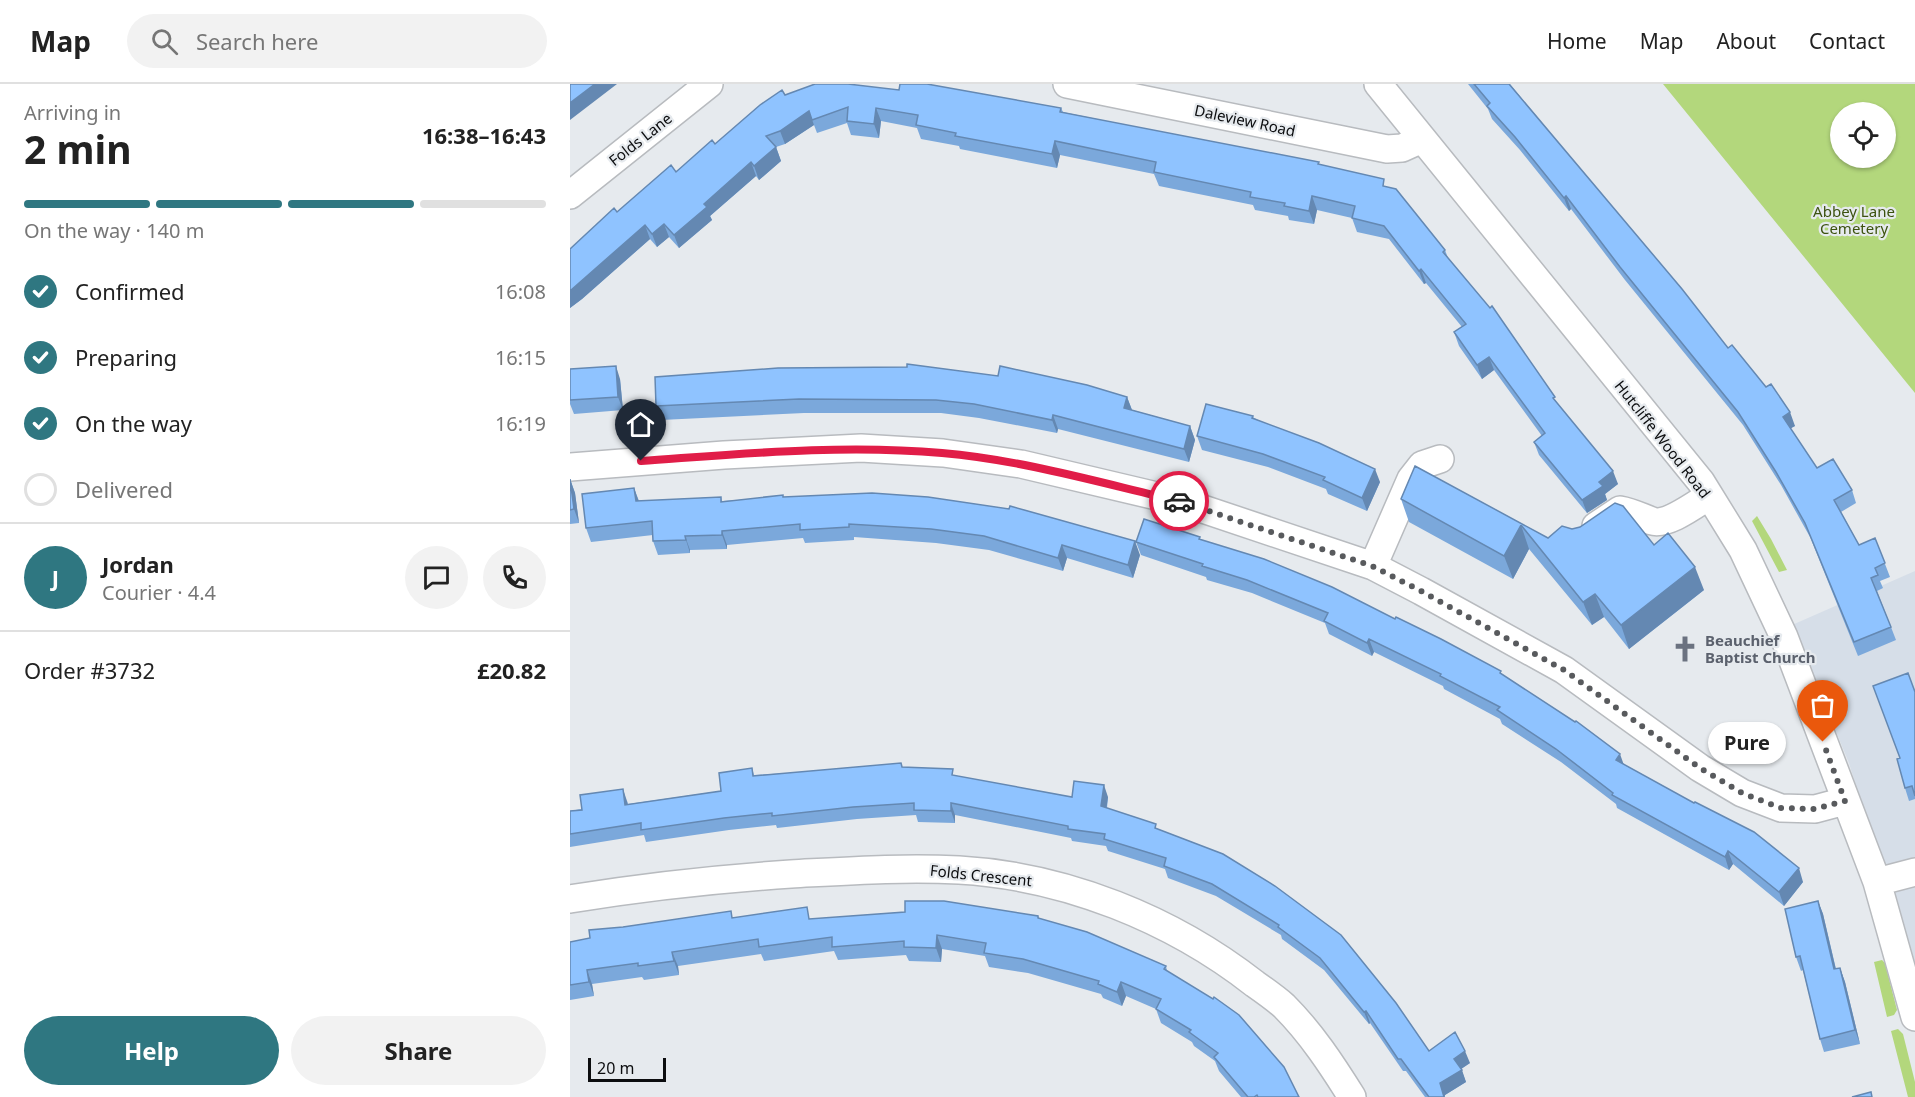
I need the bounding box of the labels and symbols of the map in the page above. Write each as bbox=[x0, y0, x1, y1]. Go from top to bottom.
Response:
street label: Daleview Road bbox=[1193, 100, 1297, 140]
street label: Folds Lane bbox=[604, 108, 676, 170]
park label: Abbey Lane Cemetery bbox=[1813, 201, 1895, 238]
street label: Hutcliffe Wood Road bbox=[1611, 376, 1715, 502]
pin bbox=[615, 399, 666, 461]
courier bbox=[1149, 471, 1209, 531]
place label: Beauchief Baptist Church bbox=[1705, 630, 1815, 667]
church icon: Beauchief Baptist Church bbox=[1670, 634, 1700, 664]
pin bbox=[1797, 680, 1848, 742]
callout: Pure bbox=[1709, 721, 1787, 763]
street label: Folds Crescent bbox=[929, 860, 1034, 890]
scale bar bbox=[588, 1055, 666, 1082]

